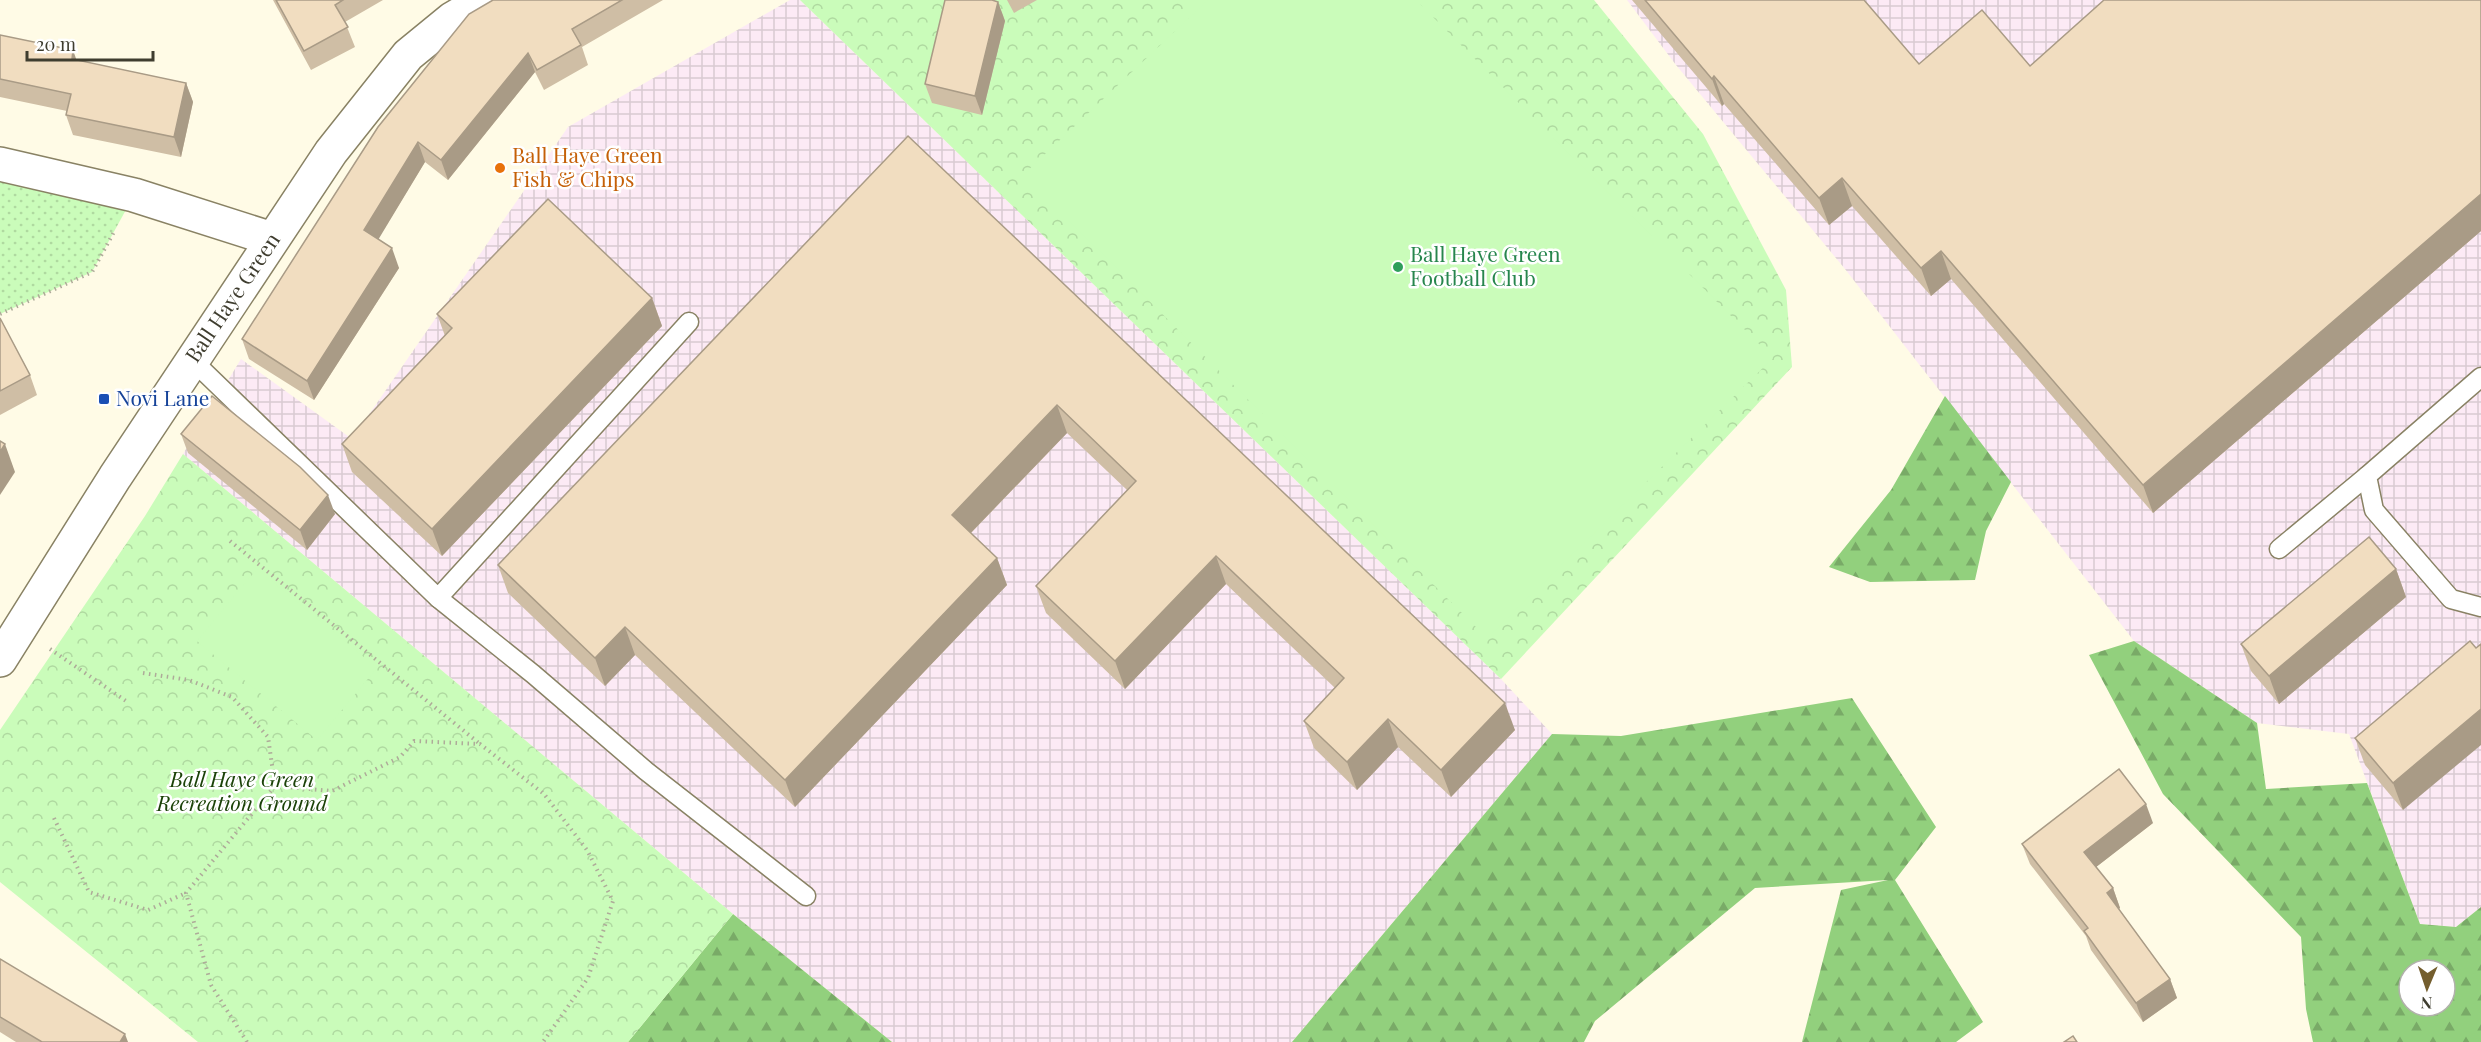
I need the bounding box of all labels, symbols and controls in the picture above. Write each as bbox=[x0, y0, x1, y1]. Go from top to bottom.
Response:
scale bar bbox=[27, 24, 153, 62]
text: 20 m bbox=[36, 32, 76, 56]
place label: Ball Haye Green Fish & Chips bbox=[512, 140, 663, 192]
marker: Ball Haye Green Fish & Chips bbox=[493, 161, 507, 175]
street label: Ball Haye Green bbox=[178, 226, 285, 367]
place label: Ball Haye Green Football Club bbox=[1410, 239, 1561, 291]
marker: Ball Haye Green Football Club bbox=[1391, 260, 1405, 274]
place label: Novi Lane bbox=[116, 383, 209, 411]
marker: Novi Lane bbox=[97, 392, 111, 406]
park label: Ball Haye Green Recreation Ground bbox=[156, 764, 328, 816]
north arrow bbox=[2397, 958, 2457, 1018]
text: N bbox=[2420, 993, 2433, 1014]

